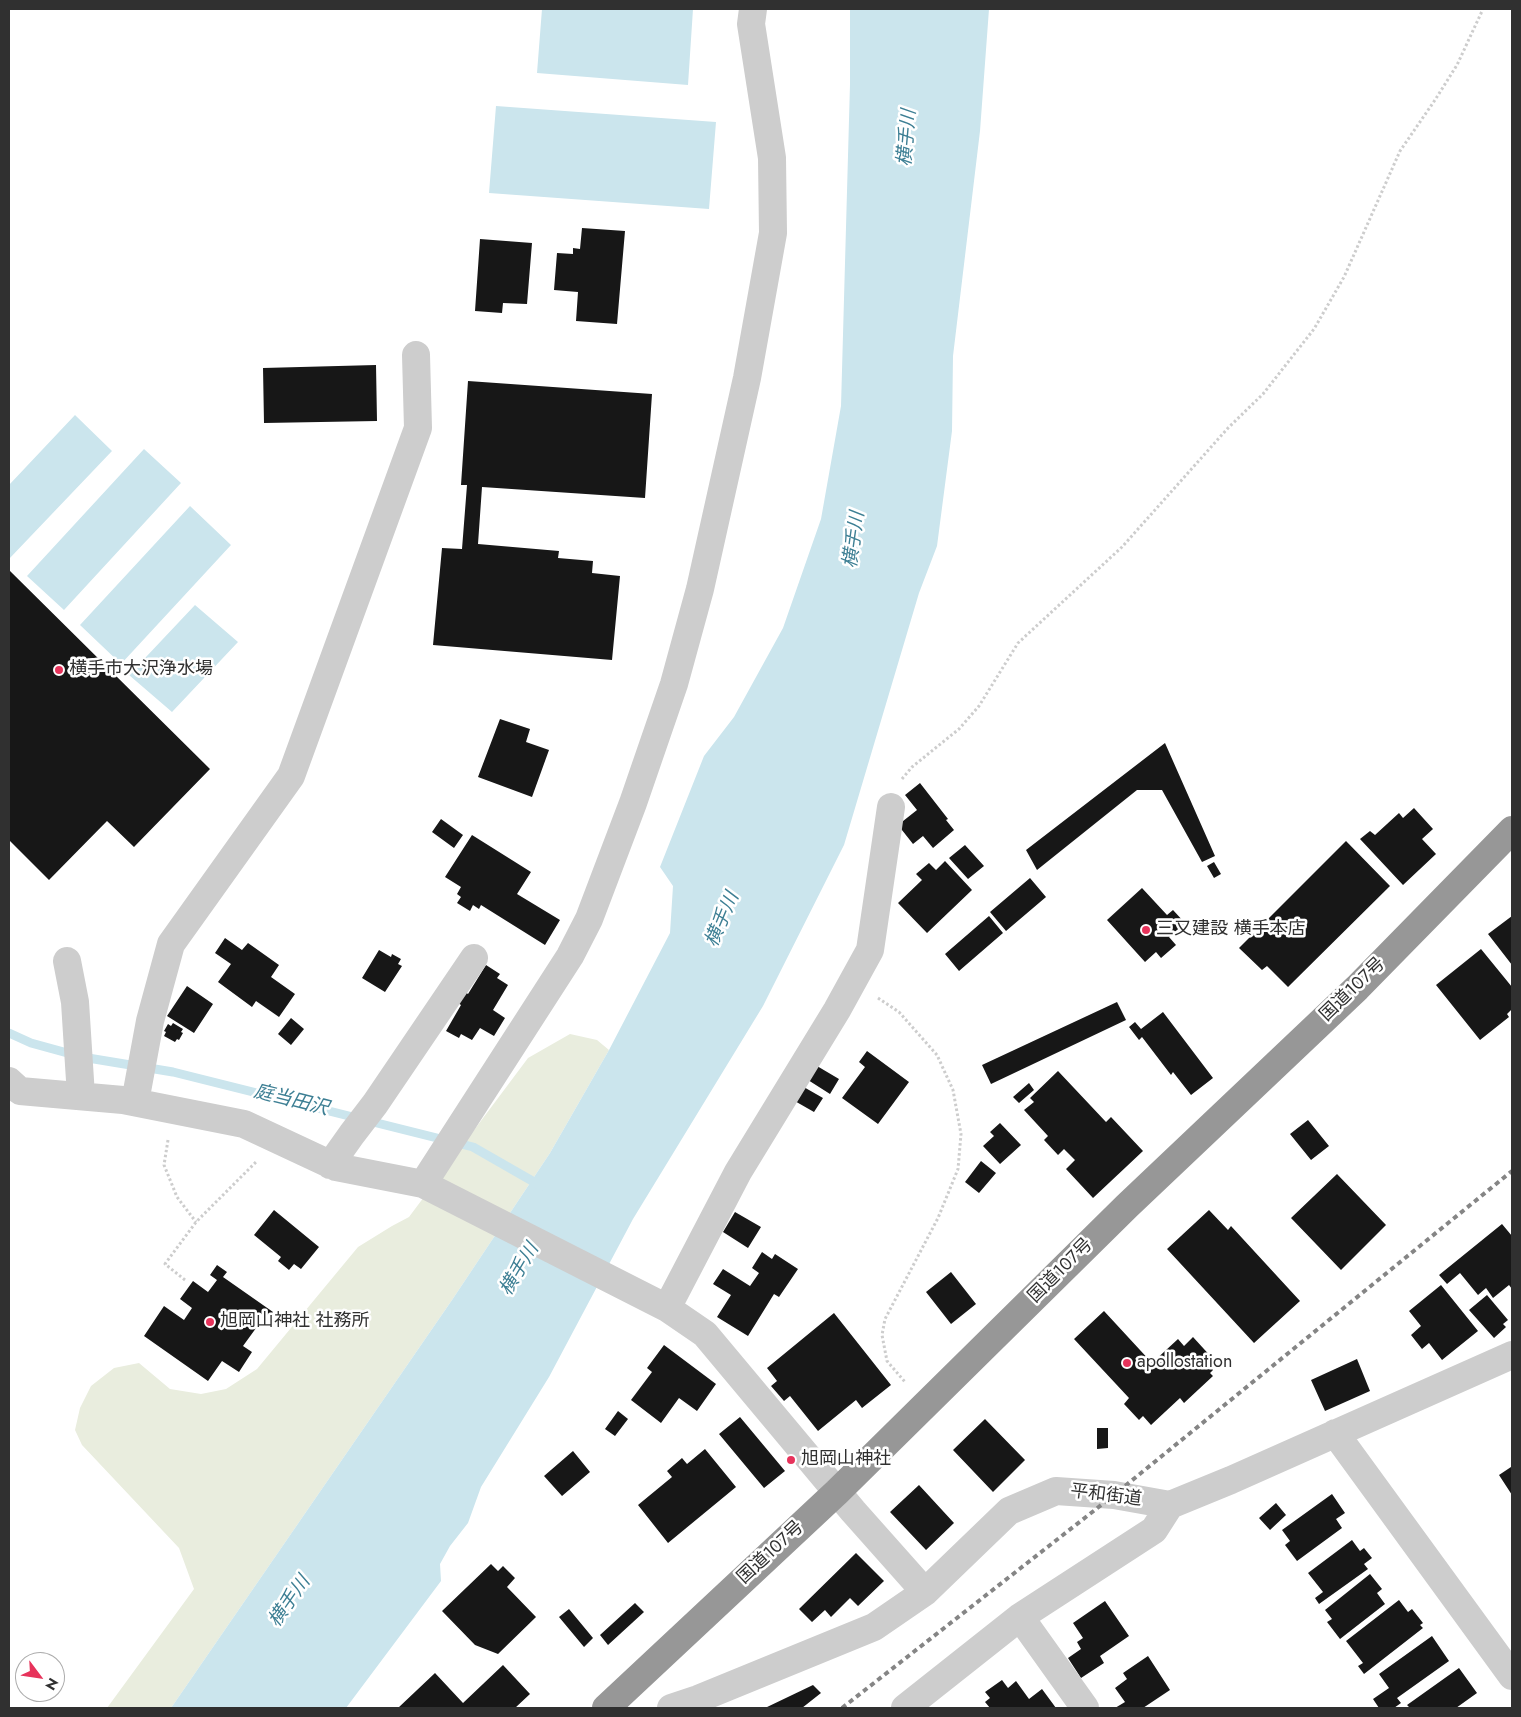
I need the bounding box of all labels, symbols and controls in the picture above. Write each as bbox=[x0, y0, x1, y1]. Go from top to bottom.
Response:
water label: 横手川 bbox=[894, 109, 922, 167]
water label: 横手川 bbox=[840, 510, 870, 570]
place label: 横手市大沢浄水場 bbox=[69, 659, 213, 681]
marker: 横手市大沢浄水場 bbox=[53, 664, 65, 676]
water label: 横手川 bbox=[701, 889, 745, 951]
place label: 三又建設 横手本店 bbox=[1156, 919, 1305, 941]
marker: 三又建設 横手本店 bbox=[1140, 924, 1152, 936]
street label: 国道107号 bbox=[1316, 954, 1390, 1026]
water label: 庭当田沢 bbox=[251, 1081, 331, 1121]
street label: 国道107号 bbox=[1024, 1234, 1098, 1308]
water label: 横手川 bbox=[496, 1240, 544, 1300]
place label: 旭岡山神社 社務所 bbox=[220, 1311, 369, 1333]
marker: 旭岡山神社 社務所 bbox=[204, 1316, 216, 1328]
place label: apollostation bbox=[1137, 1352, 1232, 1374]
marker: apollostation bbox=[1121, 1357, 1133, 1369]
place label: 旭岡山神社 bbox=[801, 1449, 891, 1471]
marker: 旭岡山神社 bbox=[785, 1454, 797, 1466]
street label: 平和街道 bbox=[1069, 1481, 1143, 1511]
street label: 国道107号 bbox=[734, 1517, 808, 1589]
water label: 横手川 bbox=[264, 1572, 316, 1632]
north arrow bbox=[15, 1652, 65, 1702]
text: N bbox=[41, 1674, 63, 1694]

